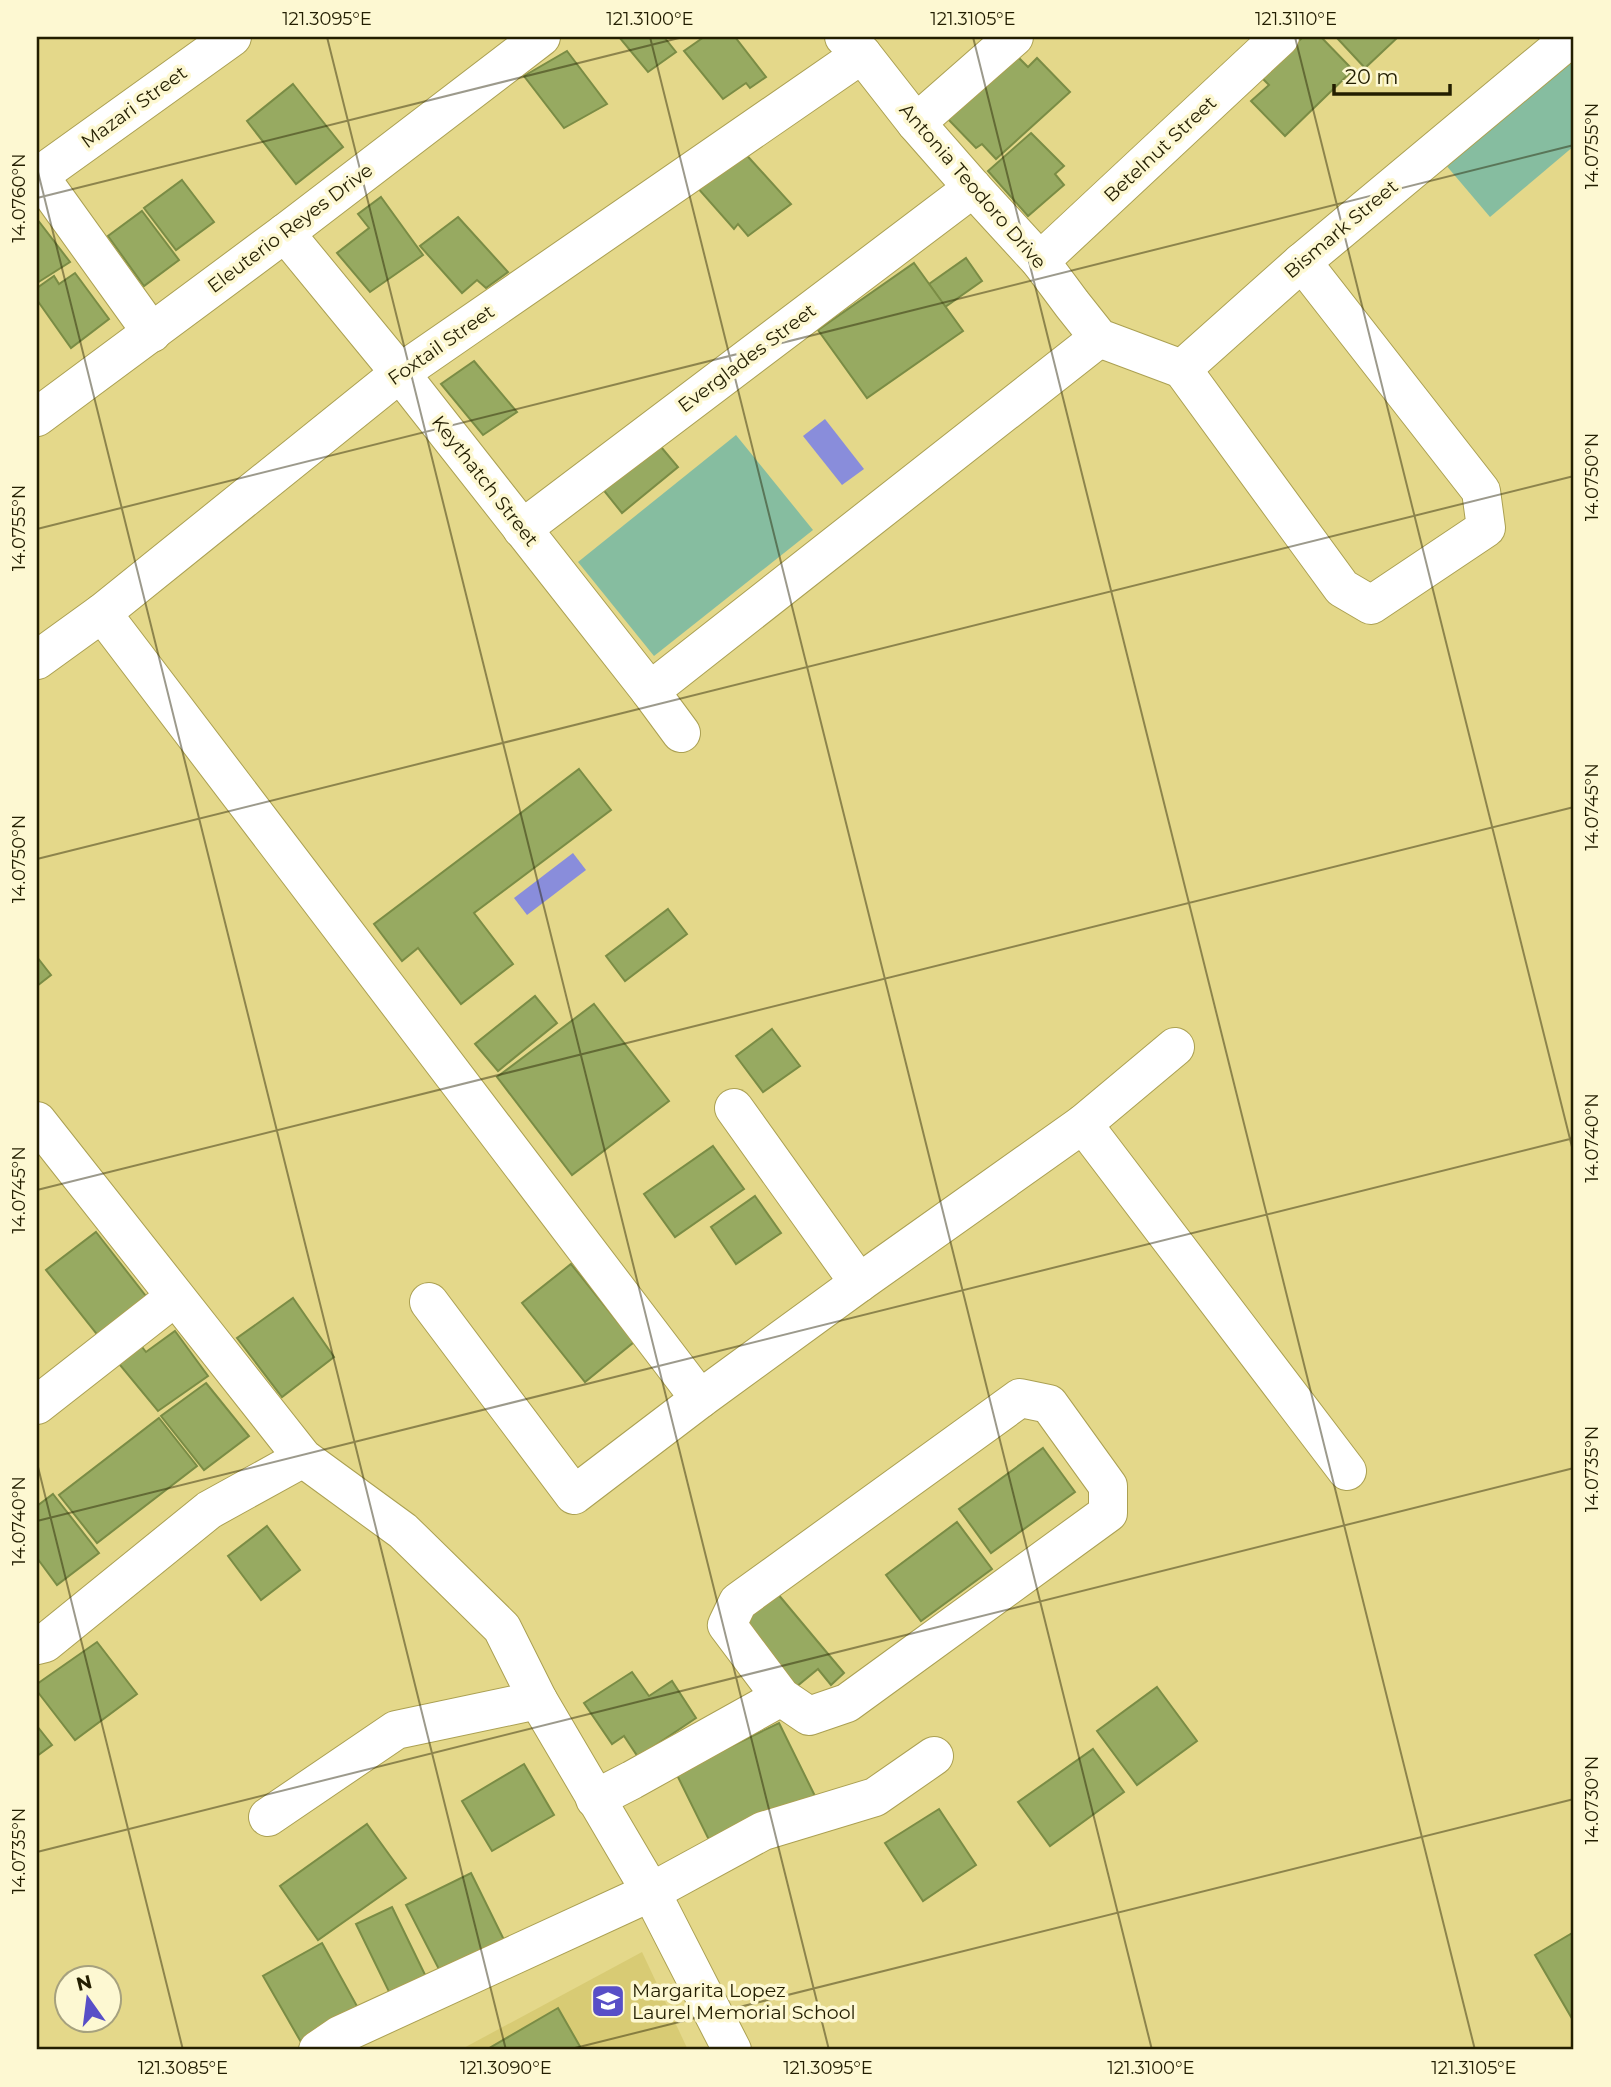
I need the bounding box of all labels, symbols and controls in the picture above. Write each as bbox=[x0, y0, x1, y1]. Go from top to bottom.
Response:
text: 121.3095°E bbox=[282, 8, 372, 30]
text: 121.3100°E bbox=[606, 8, 694, 30]
text: 121.3105°E bbox=[930, 8, 1016, 30]
text: 121.3110°E bbox=[1255, 8, 1337, 30]
scale bar bbox=[1334, 52, 1450, 96]
street label: Mazari Street bbox=[77, 61, 192, 153]
text: 20 m bbox=[1345, 64, 1399, 89]
street label: Betelnut Street bbox=[1099, 91, 1221, 207]
street label: Antonia Teodoro Drive bbox=[895, 98, 1051, 274]
text: 14.0755°N bbox=[1581, 103, 1603, 189]
text: 14.0760°N bbox=[8, 153, 30, 243]
street label: Eleuterio Reyes Drive bbox=[203, 158, 377, 298]
street label: Bismark Street bbox=[1279, 175, 1403, 283]
street label: Everglades Street bbox=[673, 298, 821, 417]
street label: Foxtail Street bbox=[383, 300, 499, 390]
street label: Keythatch Street bbox=[427, 411, 543, 551]
text: 14.0750°N bbox=[1581, 433, 1603, 521]
text: 14.0755°N bbox=[8, 485, 30, 571]
text: 14.0745°N bbox=[1581, 763, 1603, 851]
text: 14.0750°N bbox=[8, 815, 30, 903]
text: 14.0740°N bbox=[1581, 1093, 1603, 1183]
text: 14.0745°N bbox=[8, 1146, 30, 1234]
text: 14.0735°N bbox=[1581, 1426, 1603, 1512]
text: 14.0740°N bbox=[8, 1476, 30, 1566]
text: 14.0730°N bbox=[1581, 1756, 1603, 1844]
text: 14.0735°N bbox=[8, 1808, 30, 1894]
north arrow bbox=[52, 1965, 122, 2035]
text: N bbox=[74, 1970, 94, 1996]
place label: Margarita Lopez Laurel Memorial School bbox=[632, 1979, 856, 2024]
school or university icon: Margarita Lopez Laurel Memorial School bbox=[589, 1982, 627, 2020]
text: 121.3085°E bbox=[138, 2057, 228, 2079]
text: 121.3090°E bbox=[460, 2057, 552, 2079]
text: 121.3095°E bbox=[783, 2057, 873, 2079]
text: 121.3100°E bbox=[1107, 2057, 1195, 2079]
text: 121.3105°E bbox=[1431, 2057, 1517, 2079]

